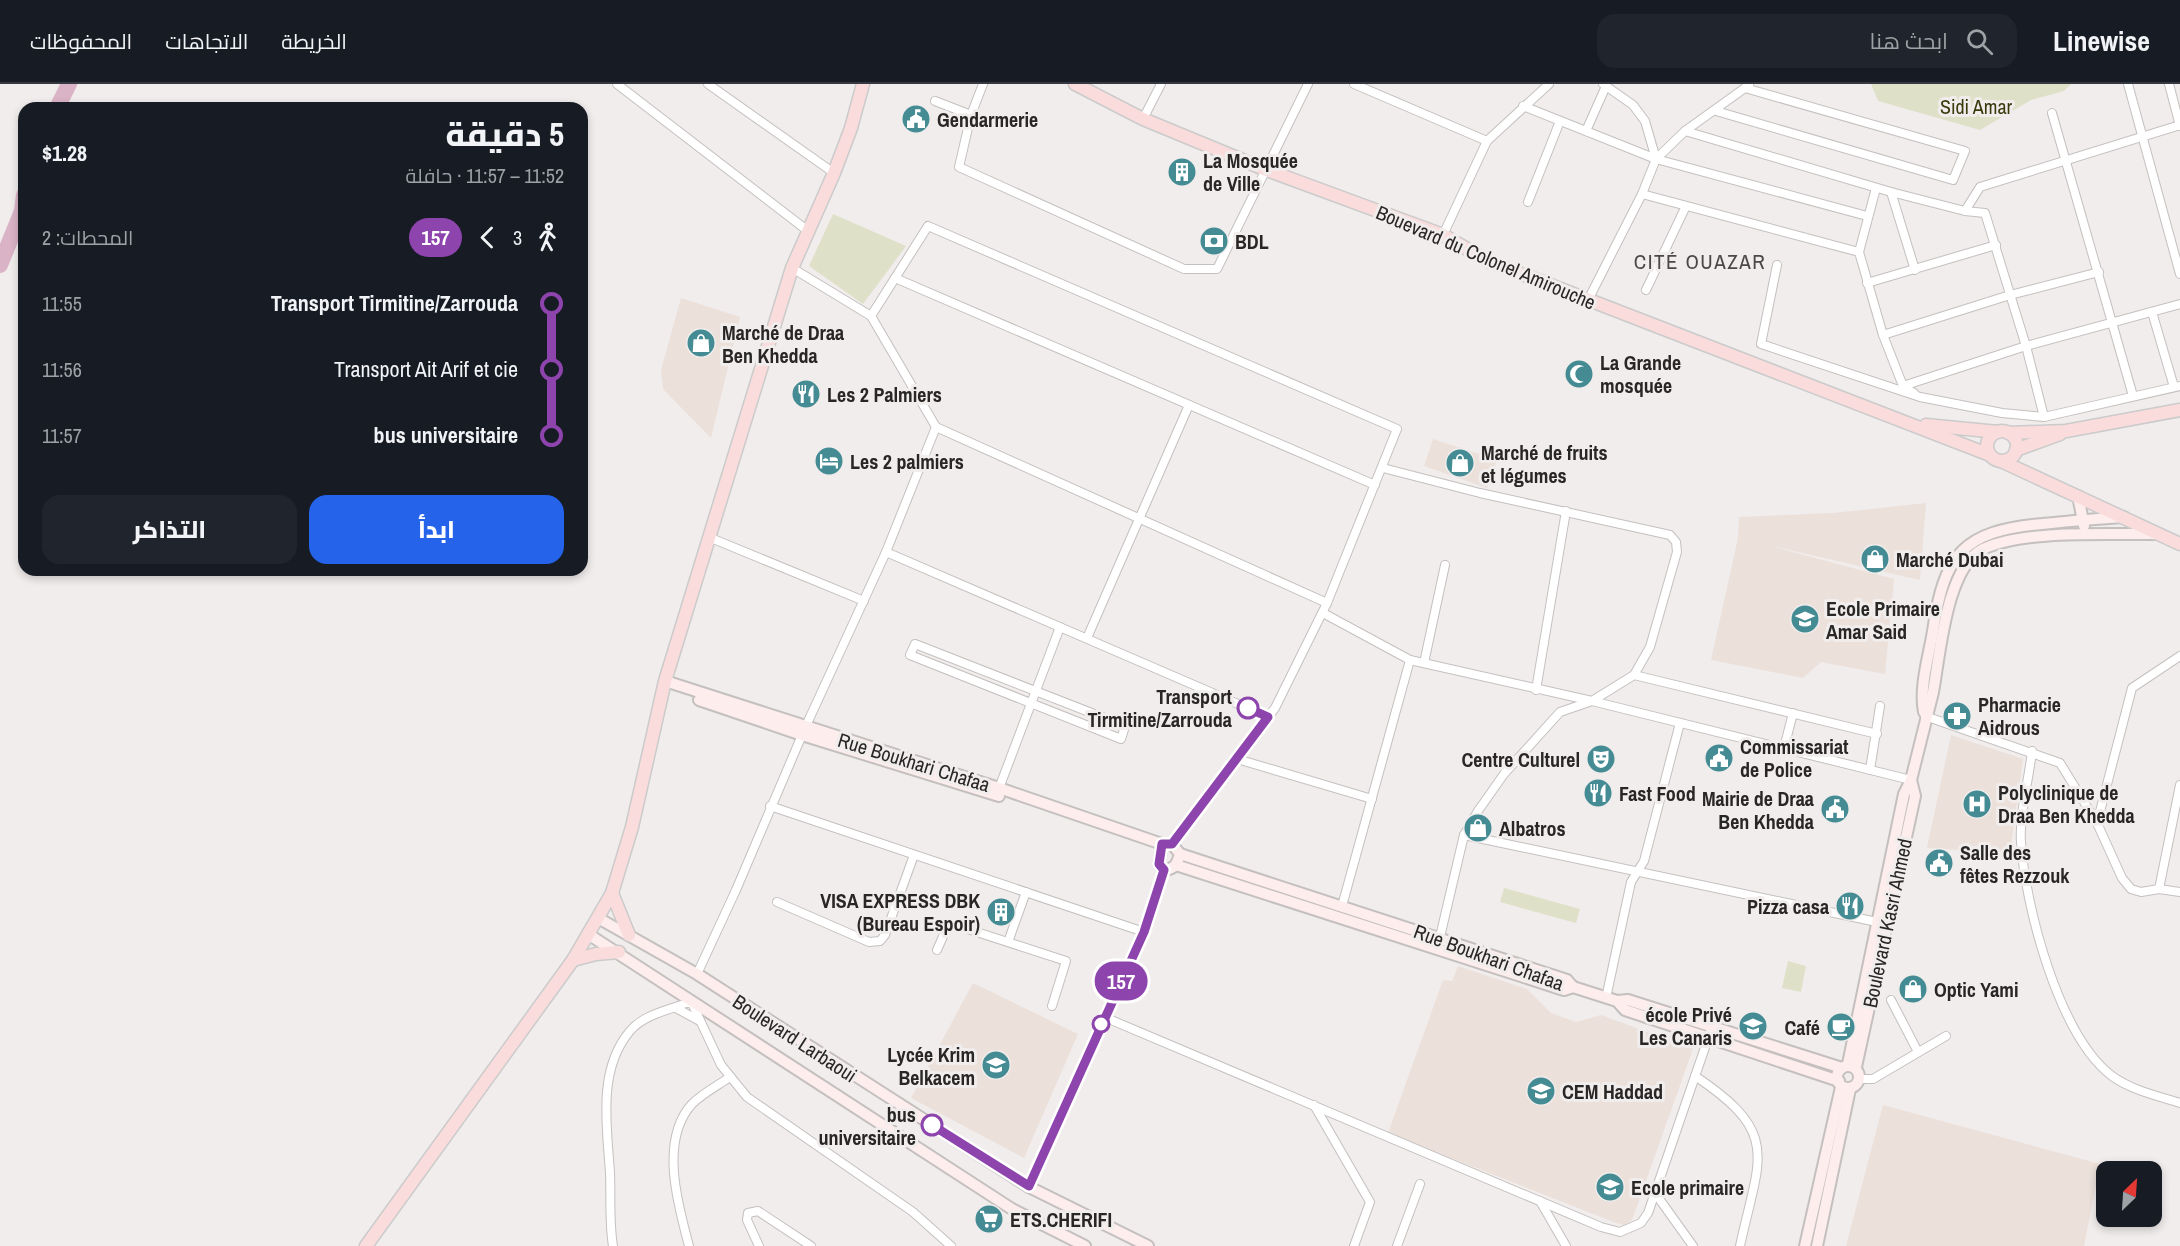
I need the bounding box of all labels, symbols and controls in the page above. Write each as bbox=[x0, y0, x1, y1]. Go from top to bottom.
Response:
search box bbox=[1597, 14, 2017, 68]
text: Linewise bbox=[2053, 22, 2150, 60]
icon: search bbox=[1963, 25, 1996, 58]
text: ابحث هنا bbox=[1869, 26, 1948, 56]
text: المحفوظات bbox=[30, 27, 132, 56]
text: الاتجاهات bbox=[165, 27, 248, 56]
text: الخريطة bbox=[281, 27, 347, 56]
park label: Sidi Amar bbox=[1940, 93, 2013, 120]
public building icon: Gendarmerie bbox=[900, 103, 932, 135]
place label: Gendarmerie bbox=[937, 106, 1038, 133]
text: 5 دقيقة bbox=[446, 112, 564, 156]
text: $1.28 bbox=[42, 138, 87, 168]
place label: La Mosquée de Ville bbox=[1203, 147, 1298, 197]
building icon: La Mosquée de Ville bbox=[1166, 156, 1198, 188]
text: 11:52 – 11:57 · حافلة bbox=[406, 162, 564, 189]
street label: Bouevard du Colonel Amirouche bbox=[1372, 198, 1600, 316]
icon: back bbox=[471, 221, 504, 254]
icon: walk bbox=[531, 221, 564, 254]
text: 157 bbox=[421, 223, 450, 252]
text: المحطات: 2 bbox=[42, 224, 133, 251]
text: 3 bbox=[513, 224, 522, 251]
bank icon: BDL bbox=[1198, 225, 1230, 257]
place label: BDL bbox=[1235, 228, 1269, 255]
district label: CITÉ OUAZAR bbox=[1634, 247, 1766, 276]
text: Transport Tirmitine/Zarrouda bbox=[271, 288, 518, 318]
text: 11:55 bbox=[42, 290, 82, 317]
place label: Marché de Draa Ben Khedda bbox=[722, 319, 844, 369]
shop icon: Marché de Draa Ben Khedda bbox=[685, 327, 717, 359]
place label: La Grande mosquée bbox=[1600, 349, 1681, 399]
text: Transport Ait Arif et cie bbox=[334, 354, 518, 384]
text: 11:56 bbox=[42, 356, 82, 383]
mosque icon: La Grande mosquée bbox=[1563, 358, 1595, 390]
restaurant icon: Les 2 Palmiers bbox=[790, 378, 822, 410]
place label: Les 2 Palmiers bbox=[827, 381, 942, 408]
text: bus universitaire bbox=[374, 420, 518, 450]
text: 11:57 bbox=[42, 422, 82, 449]
place label: Marché de fruits et légumes bbox=[1481, 439, 1608, 489]
hotel icon: Les 2 palmiers bbox=[813, 445, 845, 477]
shop icon: Marché de fruits et légumes bbox=[1444, 447, 1476, 479]
place label: Les 2 palmiers bbox=[850, 448, 964, 475]
button: التذاكر bbox=[42, 495, 297, 564]
button: ابدأ bbox=[309, 495, 564, 564]
shop icon: Marché Dubai bbox=[1859, 543, 1891, 575]
place label: Marché Dubai bbox=[1896, 546, 2004, 573]
place label: Ecole Primaire Amar Said bbox=[1826, 595, 1940, 645]
school or university icon: Ecole Primaire Amar Said bbox=[1789, 603, 1821, 635]
place label: Transport Tirmitine/Zarrouda bbox=[1087, 683, 1233, 733]
place label: Pharmacie Aidrous bbox=[1978, 691, 2061, 741]
marker: Transport Tirmitine/Zarrouda bbox=[1237, 697, 1259, 719]
pharmacy icon: Pharmacie Aidrous bbox=[1941, 700, 1973, 732]
street label: Rue Boukhari Chafaa bbox=[835, 726, 993, 798]
place label: Commissariat de Police bbox=[1740, 733, 1849, 783]
public building icon: Commissariat de Police bbox=[1703, 742, 1735, 774]
theatre icon: Centre Culturel bbox=[1585, 743, 1617, 775]
place label: Centre Culturel bbox=[1462, 746, 1580, 773]
restaurant icon: Fast Food bbox=[1582, 777, 1614, 809]
place label: Polyclinique de Draa Ben Khedda bbox=[1998, 779, 2135, 829]
place label: Fast Food bbox=[1619, 780, 1696, 807]
place label: Mairie de Draa Ben Khedda bbox=[1702, 785, 1814, 835]
hospital icon: Polyclinique de Draa Ben Khedda bbox=[1961, 788, 1993, 820]
public building icon: Mairie de Draa Ben Khedda bbox=[1819, 793, 1851, 825]
shop icon: Albatros bbox=[1462, 812, 1494, 844]
place label: Albatros bbox=[1499, 815, 1566, 842]
street label: Boulevard Kasri Ahmed bbox=[1856, 836, 1918, 1010]
place label: Salle des fêtes Rezzouk bbox=[1960, 839, 2070, 889]
public building icon: Salle des fêtes Rezzouk bbox=[1923, 847, 1955, 879]
place label: VISA EXPRESS DBK (Bureau Espoir) bbox=[820, 887, 980, 937]
restaurant icon: Pizza casa bbox=[1834, 890, 1866, 922]
place label: Pizza casa bbox=[1747, 893, 1829, 920]
building icon: VISA EXPRESS DBK (Bureau Espoir) bbox=[985, 896, 1017, 928]
street label: Rue Boukhari Chafaa bbox=[1410, 917, 1568, 997]
line badge: 157 bbox=[1086, 962, 1156, 1000]
text: 157 bbox=[1107, 967, 1135, 996]
shop icon: Optic Yami bbox=[1897, 973, 1929, 1005]
place label: Optic Yami bbox=[1934, 976, 2019, 1003]
street label: Boulevard Larbaoui bbox=[728, 988, 862, 1088]
place label: école Privé Les Canaris bbox=[1639, 1001, 1732, 1051]
school or university icon: école Privé Les Canaris bbox=[1737, 1010, 1769, 1042]
cafe icon: Café bbox=[1825, 1011, 1857, 1043]
place label: Café bbox=[1784, 1014, 1820, 1041]
unlabelled marker bbox=[1092, 1015, 1110, 1033]
place label: Lycée Krim Belkacem bbox=[887, 1041, 975, 1091]
school or university icon: Lycée Krim Belkacem bbox=[980, 1049, 1012, 1081]
school or university icon: CEM Haddad bbox=[1525, 1075, 1557, 1107]
place label: CEM Haddad bbox=[1562, 1078, 1663, 1105]
place label: bus universitaire bbox=[818, 1101, 916, 1151]
marker: bus universitaire bbox=[921, 1114, 943, 1136]
north arrow bbox=[2096, 1161, 2162, 1227]
map controls bbox=[2096, 1161, 2162, 1227]
school or university icon: Ecole primaire bbox=[1594, 1171, 1626, 1203]
place label: Ecole primaire bbox=[1631, 1174, 1744, 1201]
supermarket icon: ETS.CHERIFI bbox=[973, 1203, 1005, 1235]
place label: ETS.CHERIFI bbox=[1010, 1206, 1112, 1233]

